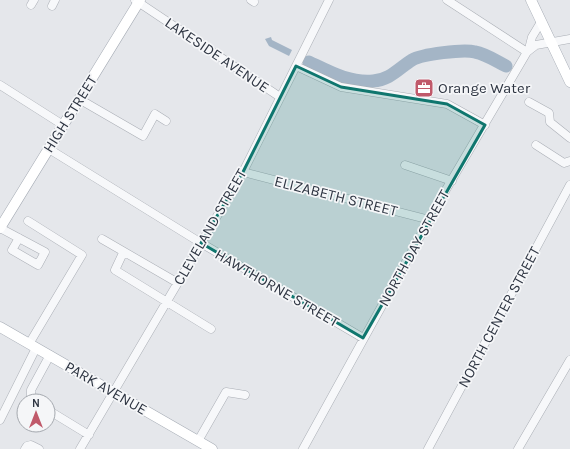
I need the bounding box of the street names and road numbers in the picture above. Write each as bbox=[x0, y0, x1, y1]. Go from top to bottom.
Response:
street label: LAKESIDE AVENUE bbox=[161, 13, 273, 97]
street label: HIGH STREET bbox=[39, 72, 101, 156]
street label: CLEVELAND STREET bbox=[169, 165, 251, 288]
street label: ELIZABETH STREET bbox=[273, 172, 400, 220]
street label: NORTH DAY STREET bbox=[375, 186, 454, 309]
street label: NORTH CENTER STREET bbox=[454, 243, 544, 391]
street label: HAWTHORNE STREET bbox=[212, 245, 343, 331]
street label: PARK AVENUE bbox=[62, 357, 150, 419]

